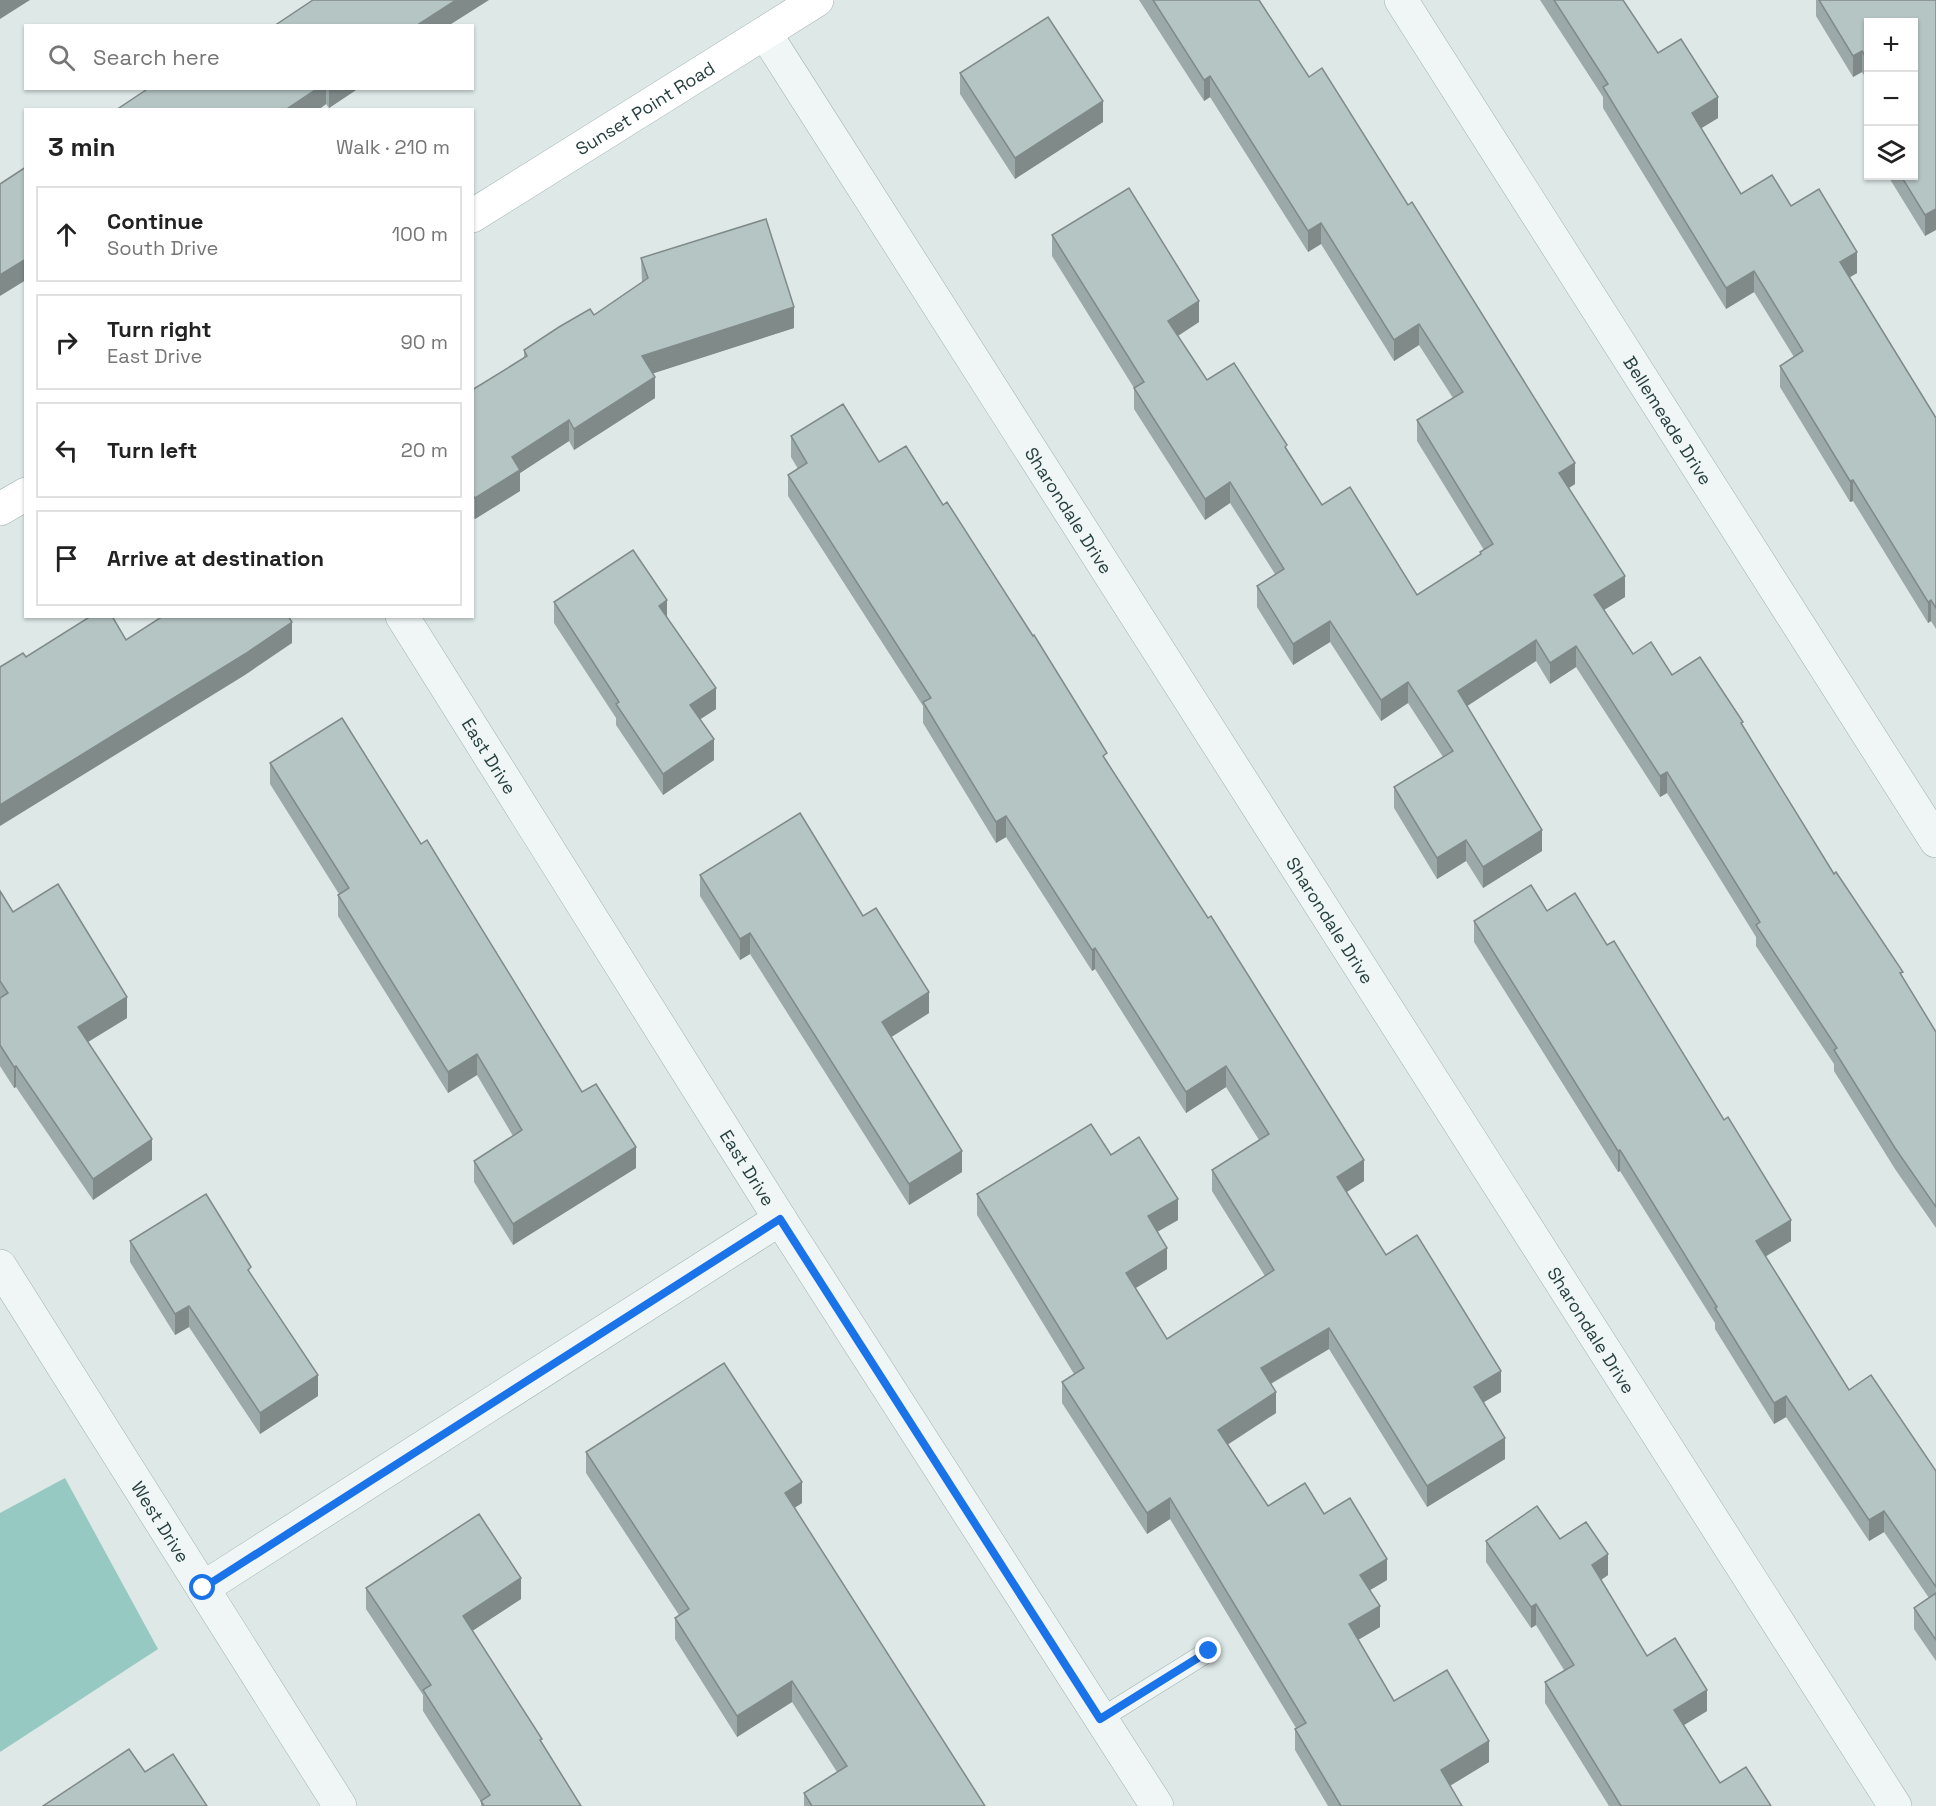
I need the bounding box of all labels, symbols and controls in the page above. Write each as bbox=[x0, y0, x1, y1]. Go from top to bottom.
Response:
map controls bbox=[1864, 18, 1918, 180]
button: + bbox=[1864, 18, 1918, 72]
search box bbox=[24, 24, 474, 90]
icon: search bbox=[45, 41, 78, 74]
text: Search here bbox=[93, 43, 220, 71]
street label: Sunset Point Road bbox=[571, 56, 719, 160]
button: − bbox=[1864, 72, 1918, 126]
button: layers bbox=[1864, 126, 1918, 180]
text: 3 min bbox=[48, 130, 116, 164]
text: Walk · 210 m bbox=[336, 134, 450, 160]
text: Continue bbox=[107, 207, 203, 235]
icon: ahead bbox=[50, 218, 83, 251]
text: 100 m bbox=[392, 221, 448, 247]
text: South Drive bbox=[107, 235, 218, 261]
text: Turn right bbox=[107, 315, 212, 343]
icon: right bbox=[50, 326, 83, 359]
text: 90 m bbox=[401, 329, 448, 355]
text: East Drive bbox=[107, 343, 202, 369]
street label: Bellemeade Drive bbox=[1619, 351, 1718, 489]
icon: left bbox=[50, 434, 83, 467]
text: Turn left bbox=[107, 436, 197, 464]
text: 20 m bbox=[401, 437, 448, 463]
street label: Sharondale Drive bbox=[1020, 443, 1118, 578]
icon: arrive bbox=[50, 542, 83, 575]
text: Arrive at destination bbox=[107, 544, 324, 572]
street label: East Drive bbox=[457, 713, 522, 798]
street label: Sharondale Drive bbox=[1281, 852, 1379, 988]
street label: East Drive bbox=[715, 1125, 780, 1210]
street label: Sharondale Drive bbox=[1543, 1262, 1641, 1398]
street label: West Drive bbox=[127, 1477, 195, 1566]
route start bbox=[189, 1574, 215, 1600]
route end bbox=[1195, 1637, 1221, 1663]

